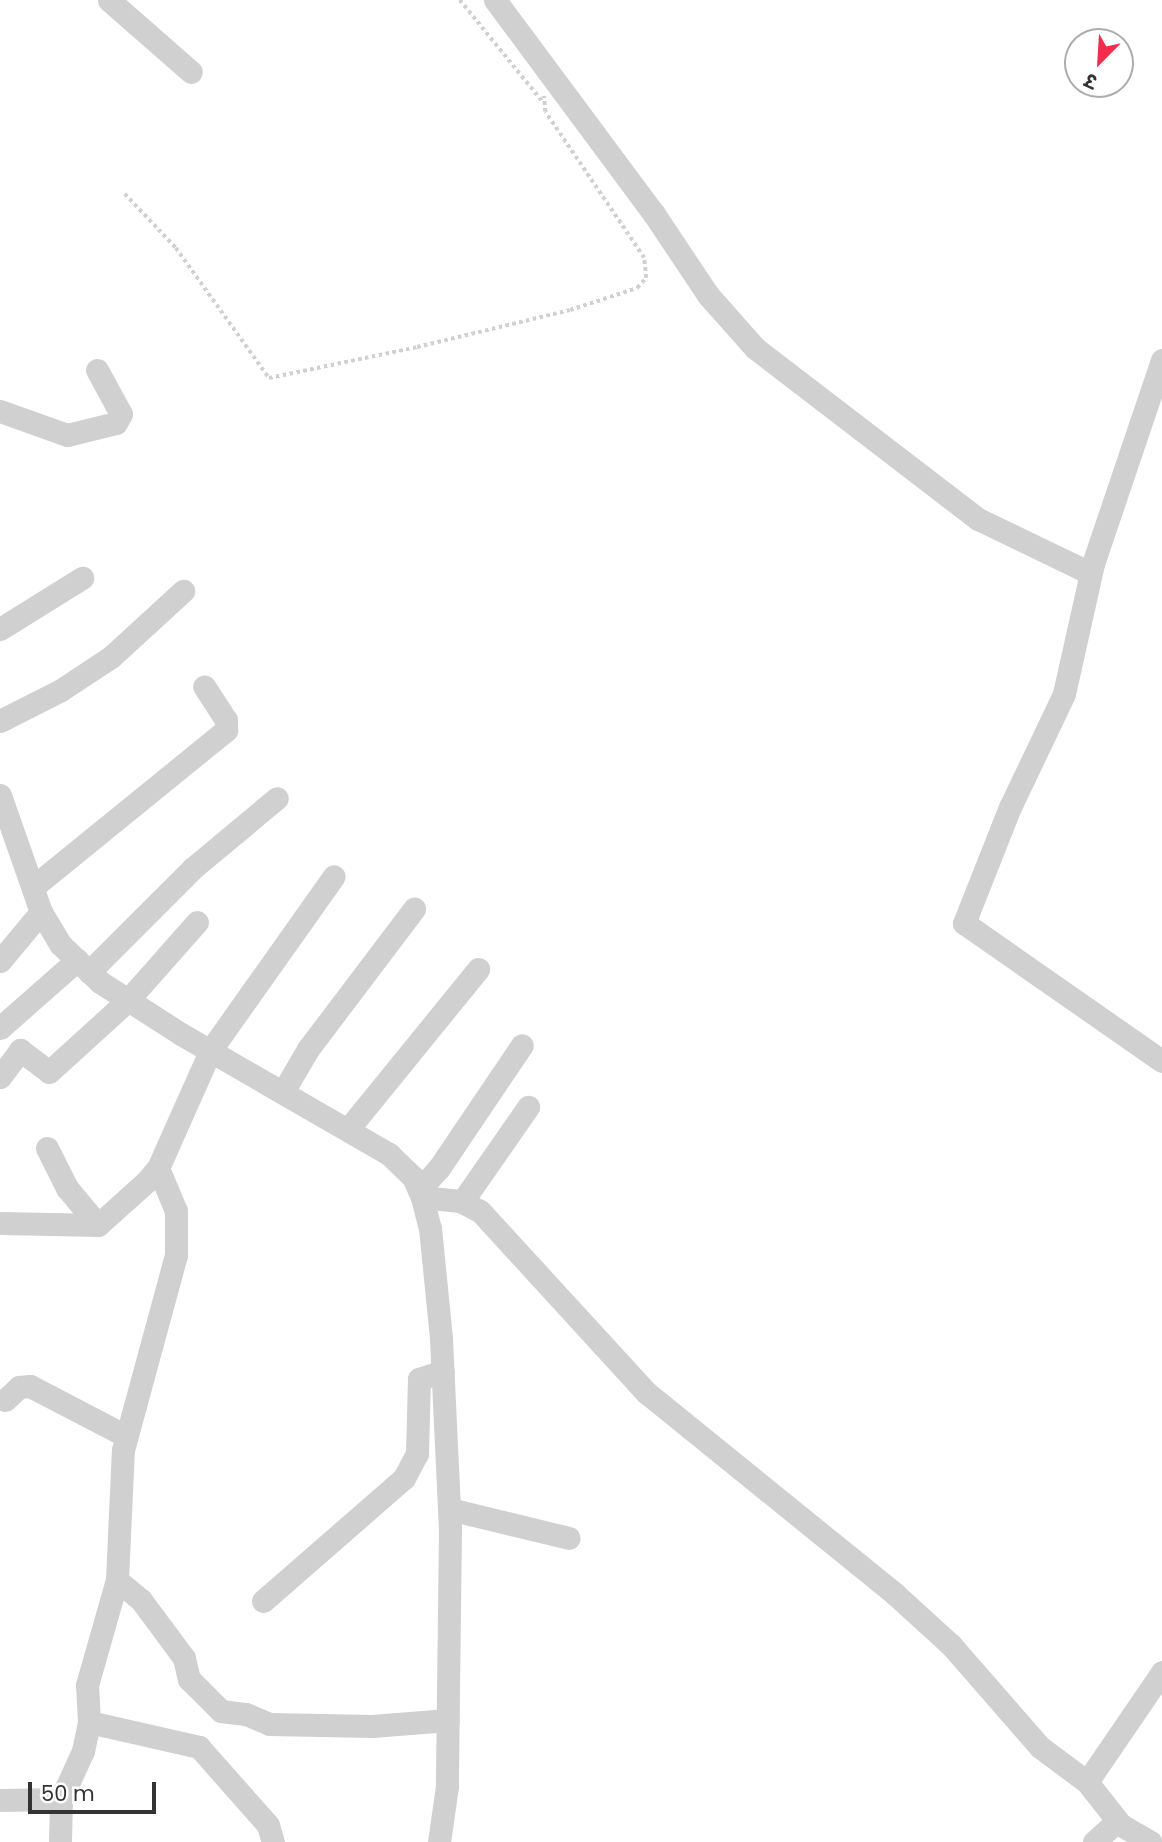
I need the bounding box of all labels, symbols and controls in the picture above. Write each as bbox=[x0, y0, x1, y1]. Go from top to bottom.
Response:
north arrow bbox=[1064, 28, 1134, 98]
text: उ bbox=[1081, 66, 1101, 95]
scale bar bbox=[32, 1769, 159, 1813]
text: 50 m bbox=[41, 1779, 95, 1808]

